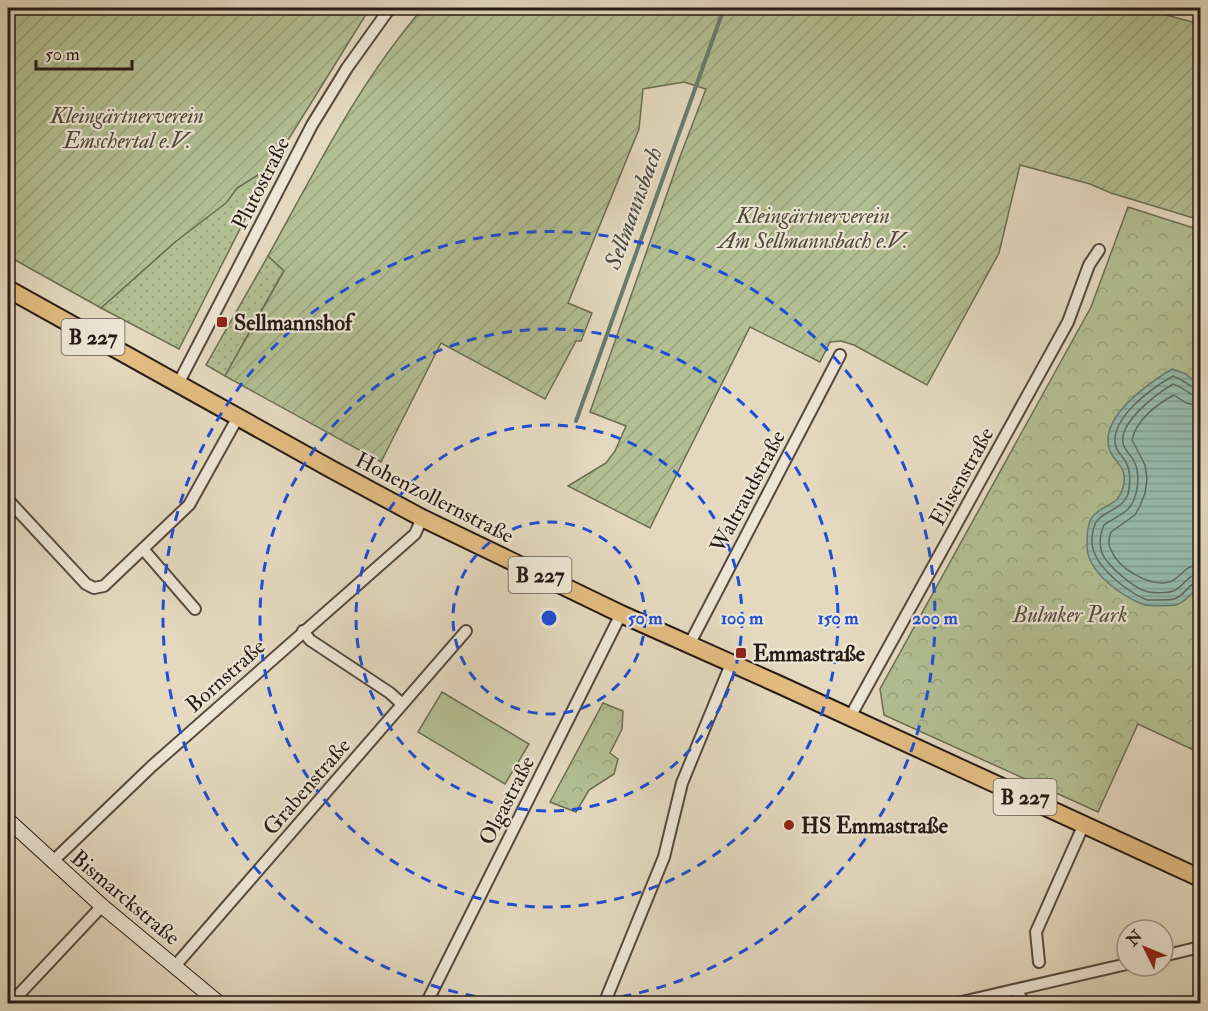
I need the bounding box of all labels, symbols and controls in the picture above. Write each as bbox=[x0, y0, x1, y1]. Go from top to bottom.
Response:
scale bar bbox=[36, 33, 132, 71]
text: 50 m bbox=[45, 43, 80, 66]
park label: Kleingärtnerverein Emschertal e.V. bbox=[49, 102, 204, 155]
street label: Plutostraße bbox=[226, 132, 296, 235]
water label: Sellmannsbach bbox=[597, 143, 670, 274]
park label: Kleingärtnerverein Am Sellmannsbach e.V. bbox=[716, 202, 910, 255]
place label: Sellmannshof bbox=[234, 309, 356, 337]
marker: Sellmannshof bbox=[215, 315, 229, 329]
road number: B 227 bbox=[62, 319, 124, 355]
street label: Elisenstraße bbox=[923, 422, 1000, 531]
street label: Waltraudstraße bbox=[703, 425, 792, 558]
street label: Hohenzollernstraße bbox=[351, 446, 519, 550]
road number: B 227 bbox=[508, 557, 572, 593]
park label: Bulmker Park bbox=[1012, 601, 1127, 629]
text: 50 m bbox=[628, 607, 663, 630]
text: 100 m bbox=[721, 607, 764, 630]
text: 150 m bbox=[817, 607, 860, 630]
text: 200 m bbox=[912, 607, 959, 630]
centre of rings bbox=[539, 608, 559, 628]
street label: Bornstraße bbox=[180, 633, 271, 719]
place label: Emmastraße bbox=[753, 640, 866, 668]
marker: Emmastraße bbox=[734, 646, 748, 660]
street label: Grabenstraße bbox=[257, 732, 357, 841]
street label: Olgastraße bbox=[473, 751, 541, 850]
road number: B 227 bbox=[994, 779, 1056, 815]
place label: HS Emmastraße bbox=[801, 812, 949, 840]
marker: HS Emmastraße bbox=[782, 818, 796, 832]
street label: Bismarckstraße bbox=[65, 844, 186, 952]
north arrow bbox=[1115, 918, 1175, 978]
text: N bbox=[1122, 926, 1147, 951]

